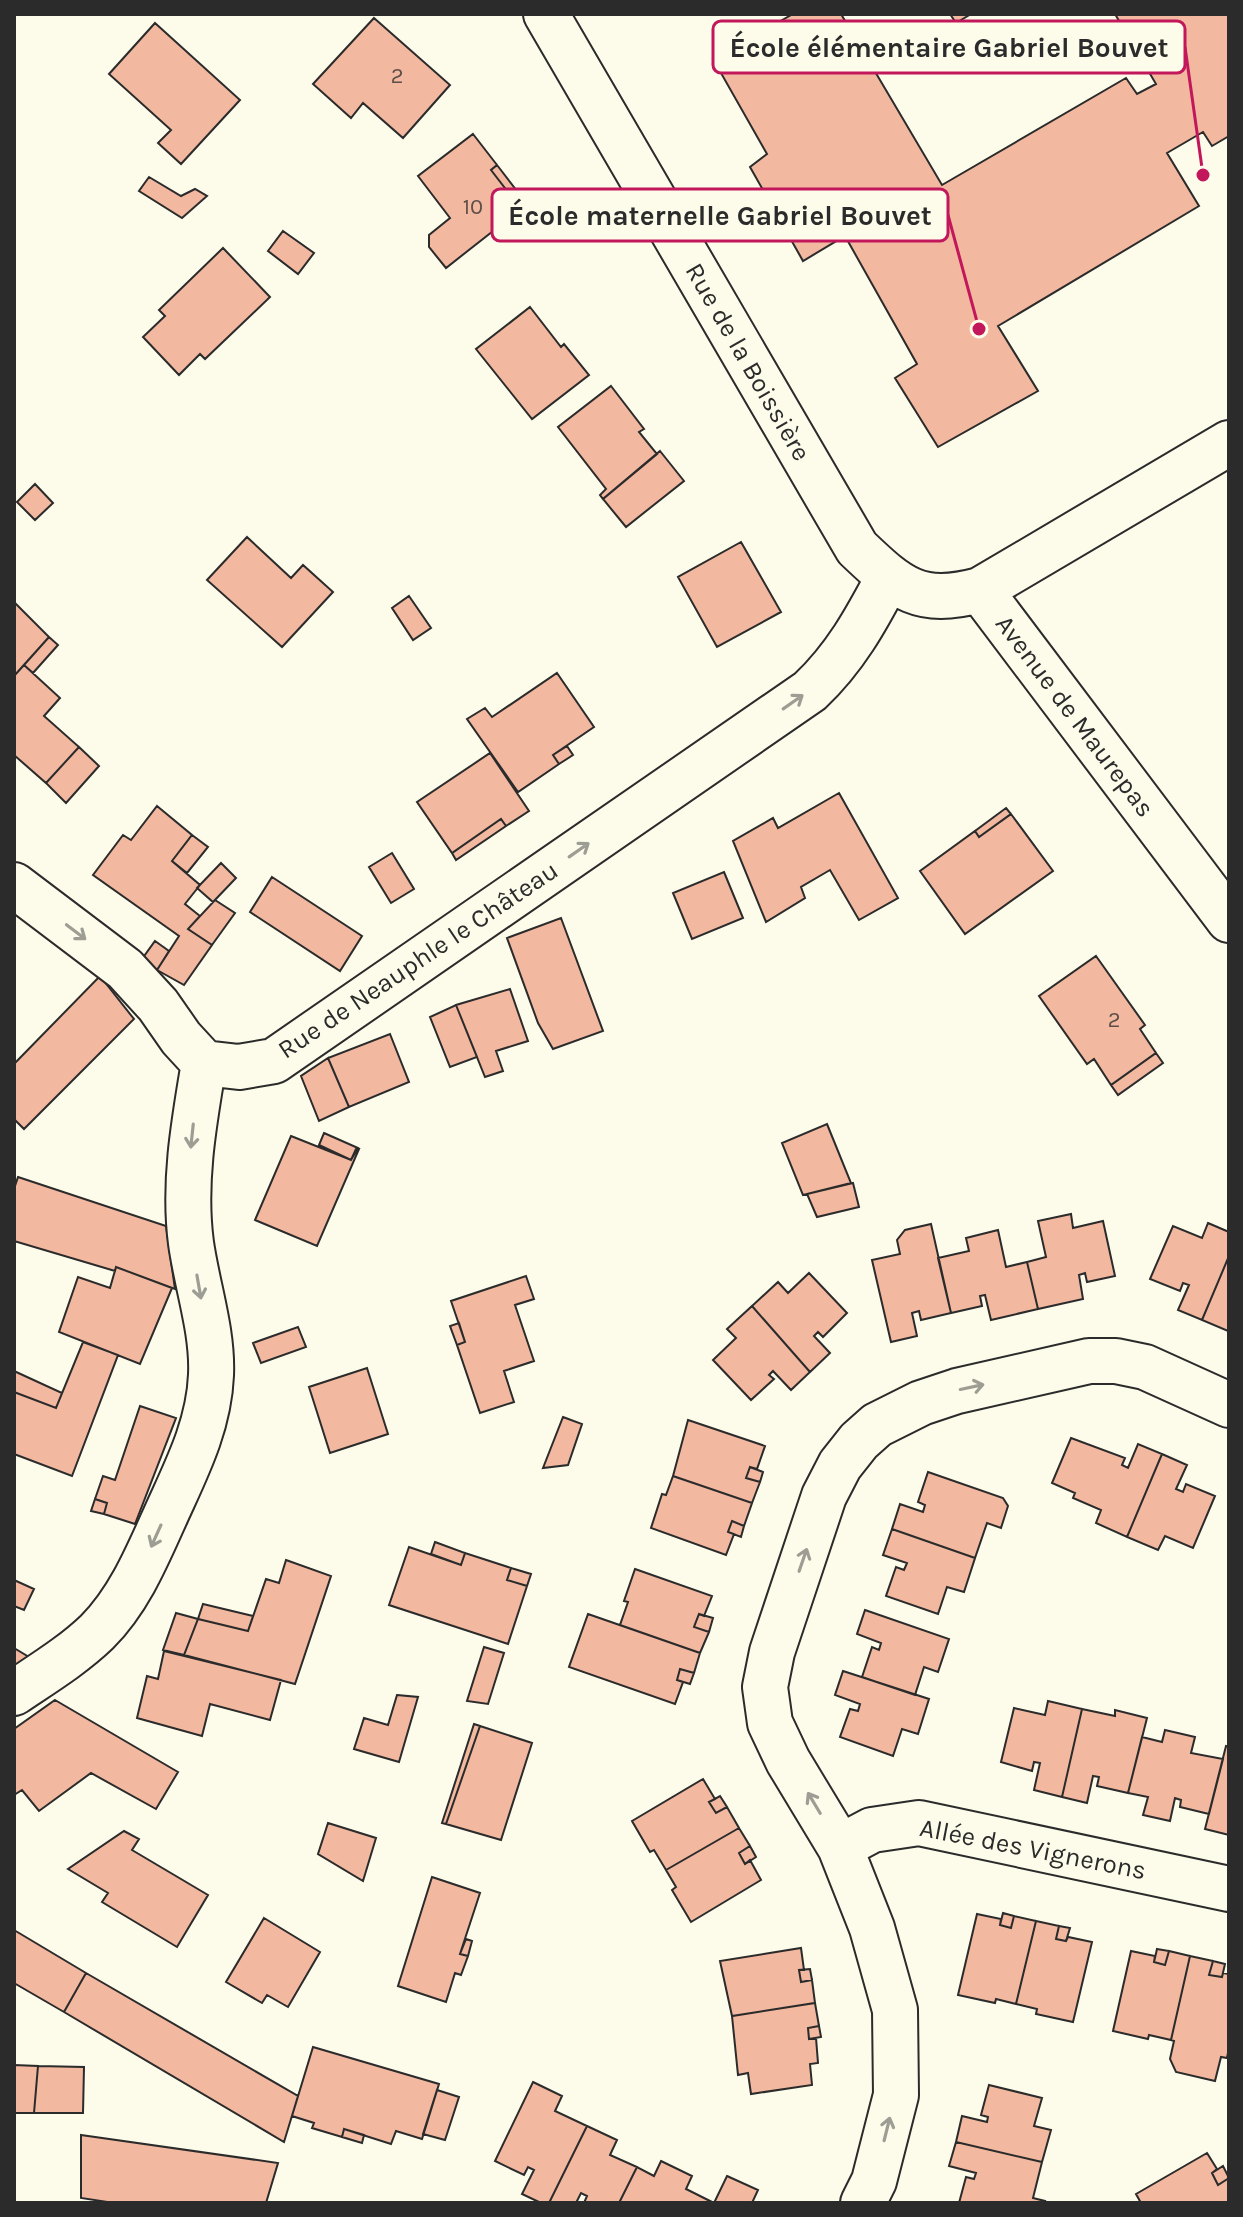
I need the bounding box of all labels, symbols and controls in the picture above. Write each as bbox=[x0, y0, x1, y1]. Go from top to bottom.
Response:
callout: École élémentaire Gabriel Bouvet bbox=[713, 21, 1185, 73]
text: École élémentaire Gabriel Bouvet bbox=[729, 30, 1169, 64]
house number: 2 bbox=[391, 63, 403, 89]
callout: École maternelle Gabriel Bouvet bbox=[492, 189, 948, 241]
house number: 10 bbox=[463, 194, 483, 220]
text: École maternelle Gabriel Bouvet bbox=[508, 198, 932, 232]
street label: Rue de la Boissière bbox=[679, 258, 817, 466]
street label: Avenue de Maurepas bbox=[989, 609, 1161, 823]
one-way arrow bbox=[782, 694, 804, 710]
one-way arrow bbox=[568, 842, 590, 858]
street label: Rue de Neauphle le Château bbox=[272, 855, 564, 1065]
one-way arrow bbox=[65, 924, 86, 941]
house number: 2 bbox=[1108, 1007, 1120, 1033]
one-way arrow bbox=[185, 1122, 200, 1149]
one-way arrow bbox=[192, 1274, 207, 1299]
one-way arrow bbox=[959, 1379, 985, 1394]
one-way arrow bbox=[148, 1524, 163, 1548]
one-way arrow bbox=[796, 1548, 811, 1573]
one-way arrow bbox=[806, 1792, 822, 1815]
street label: Allée des Vignerons bbox=[917, 1812, 1149, 1886]
one-way arrow bbox=[881, 2117, 896, 2143]

